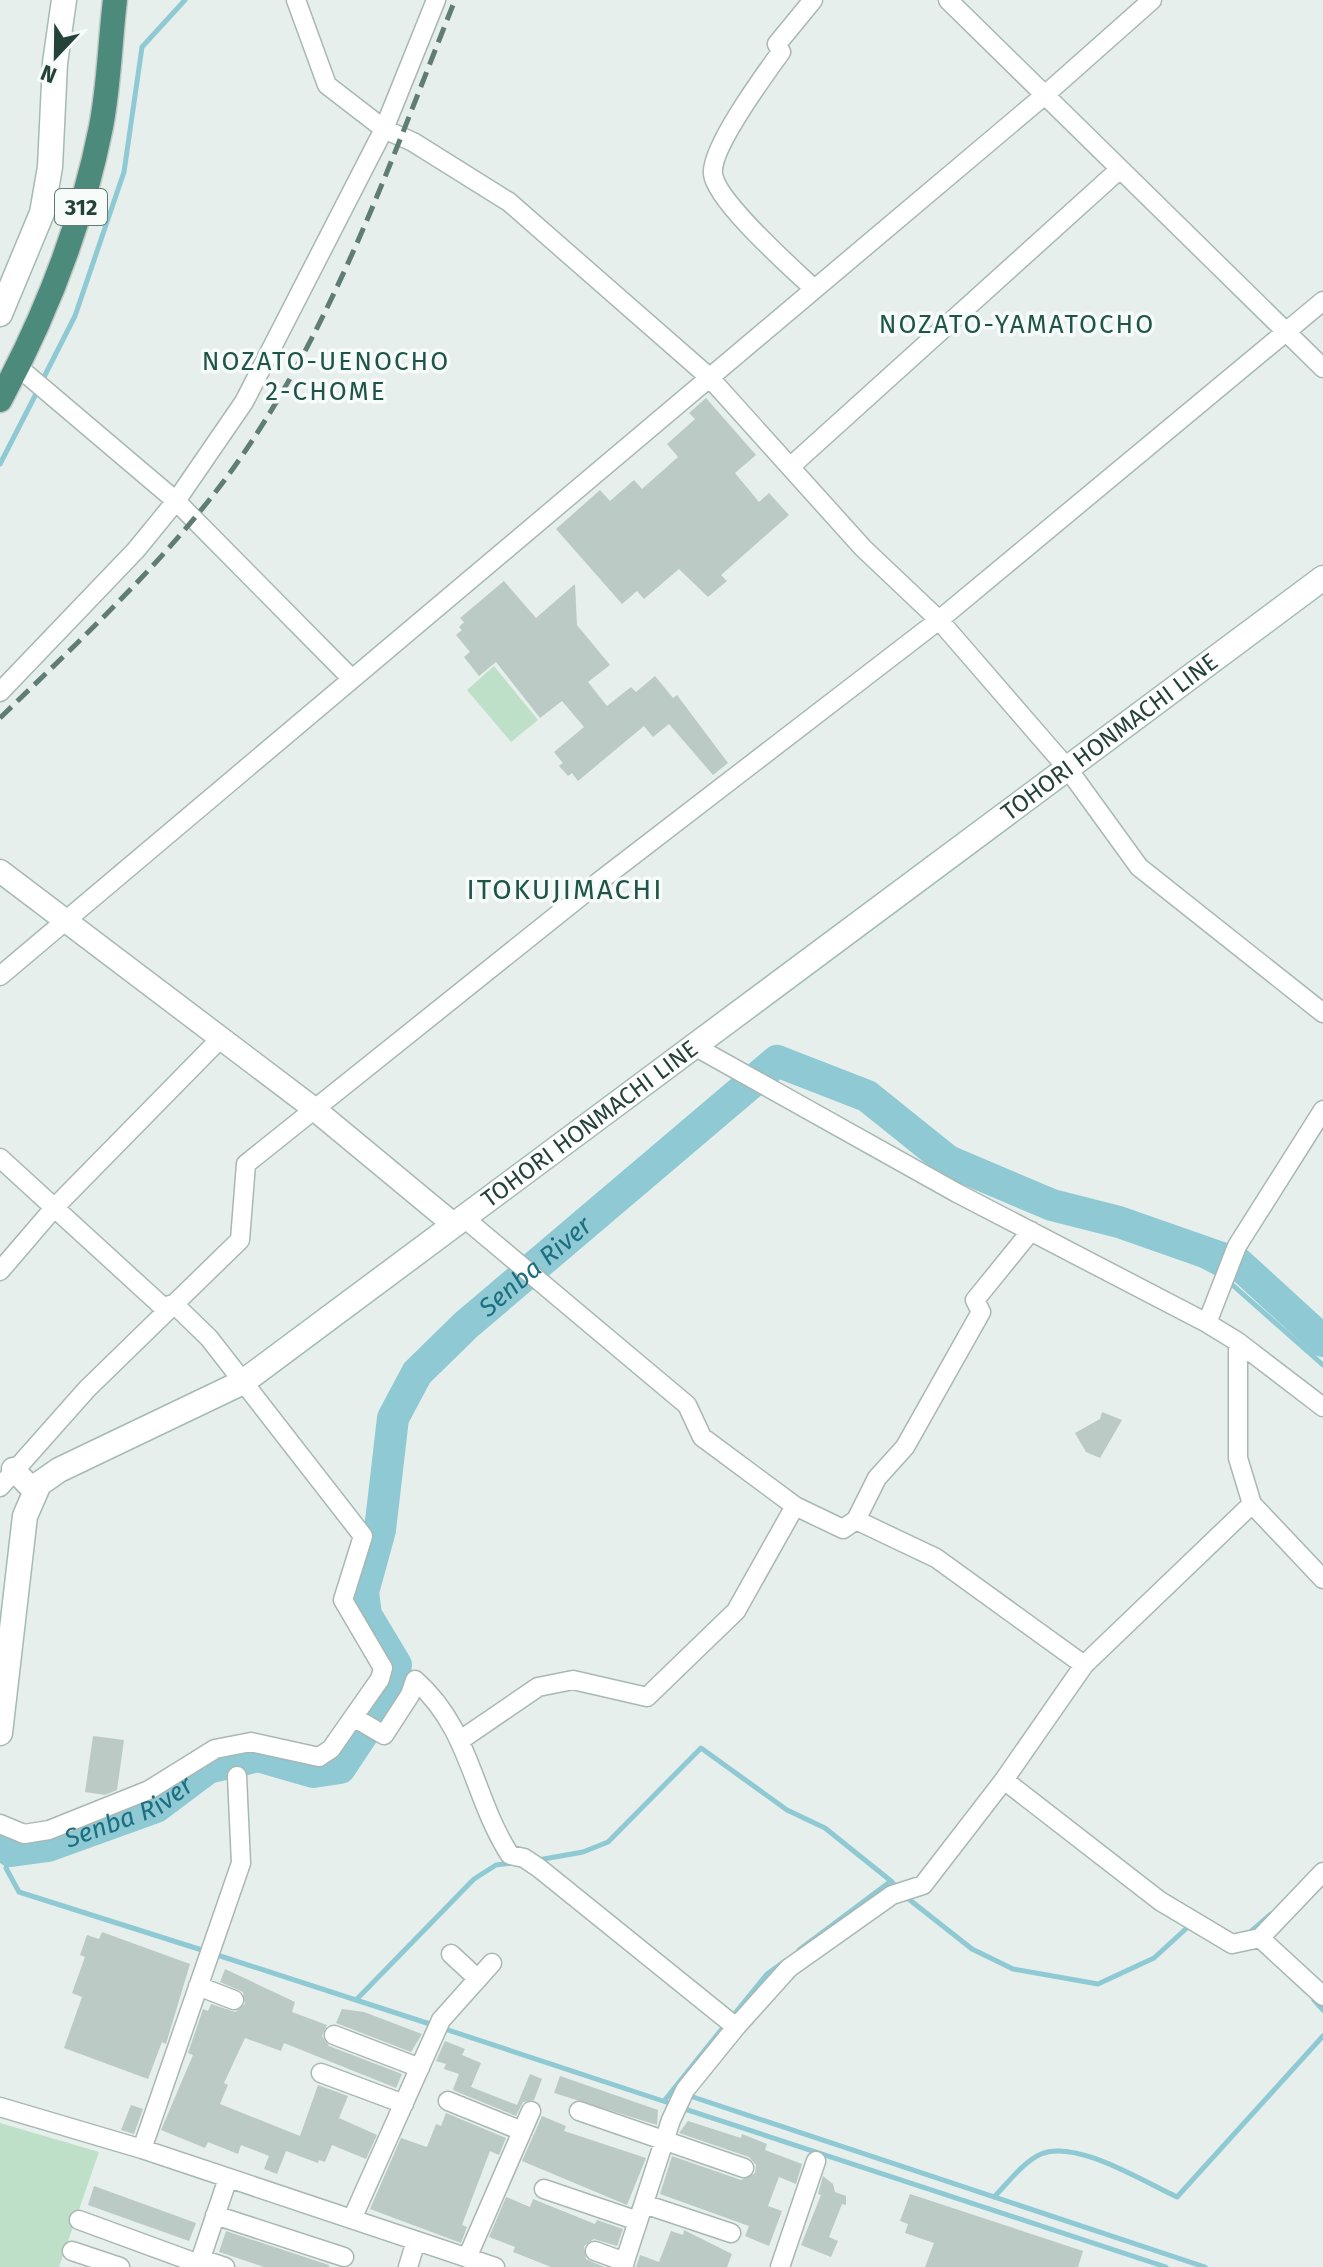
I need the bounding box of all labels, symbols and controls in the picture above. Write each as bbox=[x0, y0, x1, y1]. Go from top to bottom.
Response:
north arrow bbox=[16, 16, 96, 96]
text: N bbox=[37, 59, 61, 89]
road number: 312 bbox=[55, 189, 107, 225]
district label: NOZATO-YAMATOCHO bbox=[879, 309, 1155, 340]
district label: NOZATO-UENOCHO 2-CHOME bbox=[202, 346, 450, 407]
street label: TOHORI HONMACHI LINE bbox=[996, 647, 1223, 826]
district label: ITOKUJIMACHI bbox=[466, 873, 664, 906]
street label: TOHORI HONMACHI LINE bbox=[476, 1034, 703, 1213]
water label: Senba River bbox=[472, 1209, 598, 1324]
water label: Senba River bbox=[59, 1769, 200, 1855]

